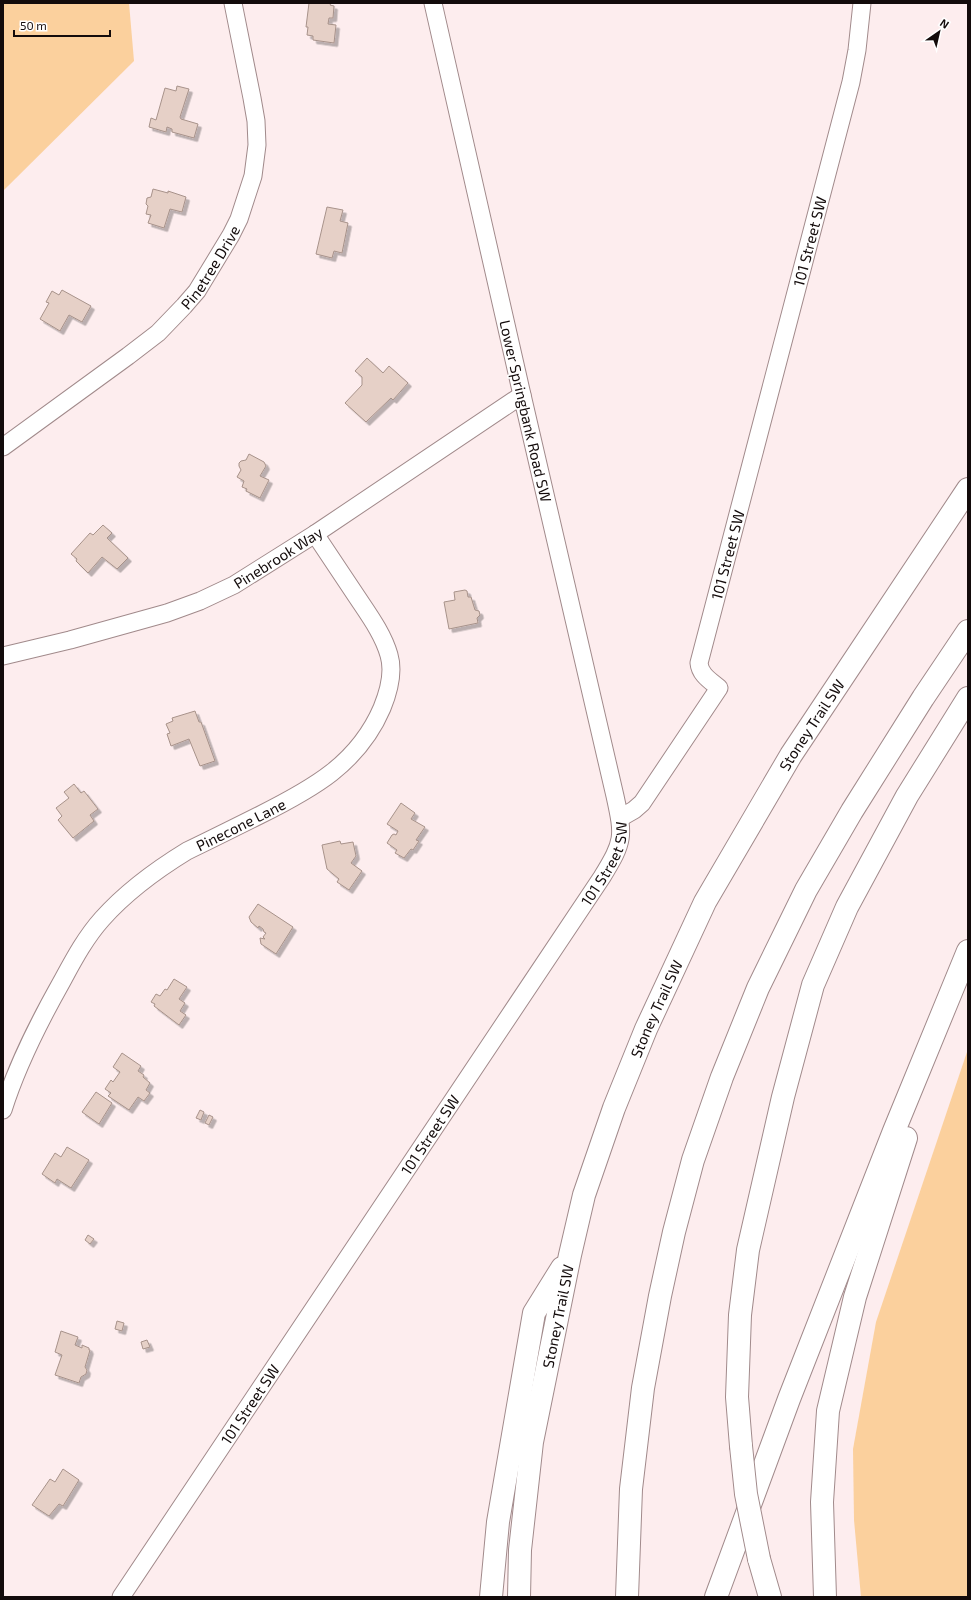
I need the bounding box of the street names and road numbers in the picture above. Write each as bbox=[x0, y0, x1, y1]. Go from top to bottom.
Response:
street label: 101 Street SW bbox=[789, 194, 830, 288]
street label: Pinetree Drive bbox=[177, 222, 243, 313]
street label: Lower Springbank Road SW bbox=[496, 318, 556, 504]
street label: 101 Street SW bbox=[707, 508, 748, 602]
street label: Pinebrook Way bbox=[230, 523, 326, 592]
street label: Stoney Trail SW bbox=[775, 676, 848, 774]
street label: Pinecone Lane bbox=[193, 795, 289, 854]
street label: 101 Street SW bbox=[577, 821, 630, 909]
street label: Stoney Trail SW bbox=[626, 957, 686, 1060]
street label: 101 Street SW bbox=[397, 1091, 463, 1178]
street label: Stoney Trail SW bbox=[538, 1263, 577, 1370]
street label: 101 Street SW bbox=[217, 1361, 283, 1447]

